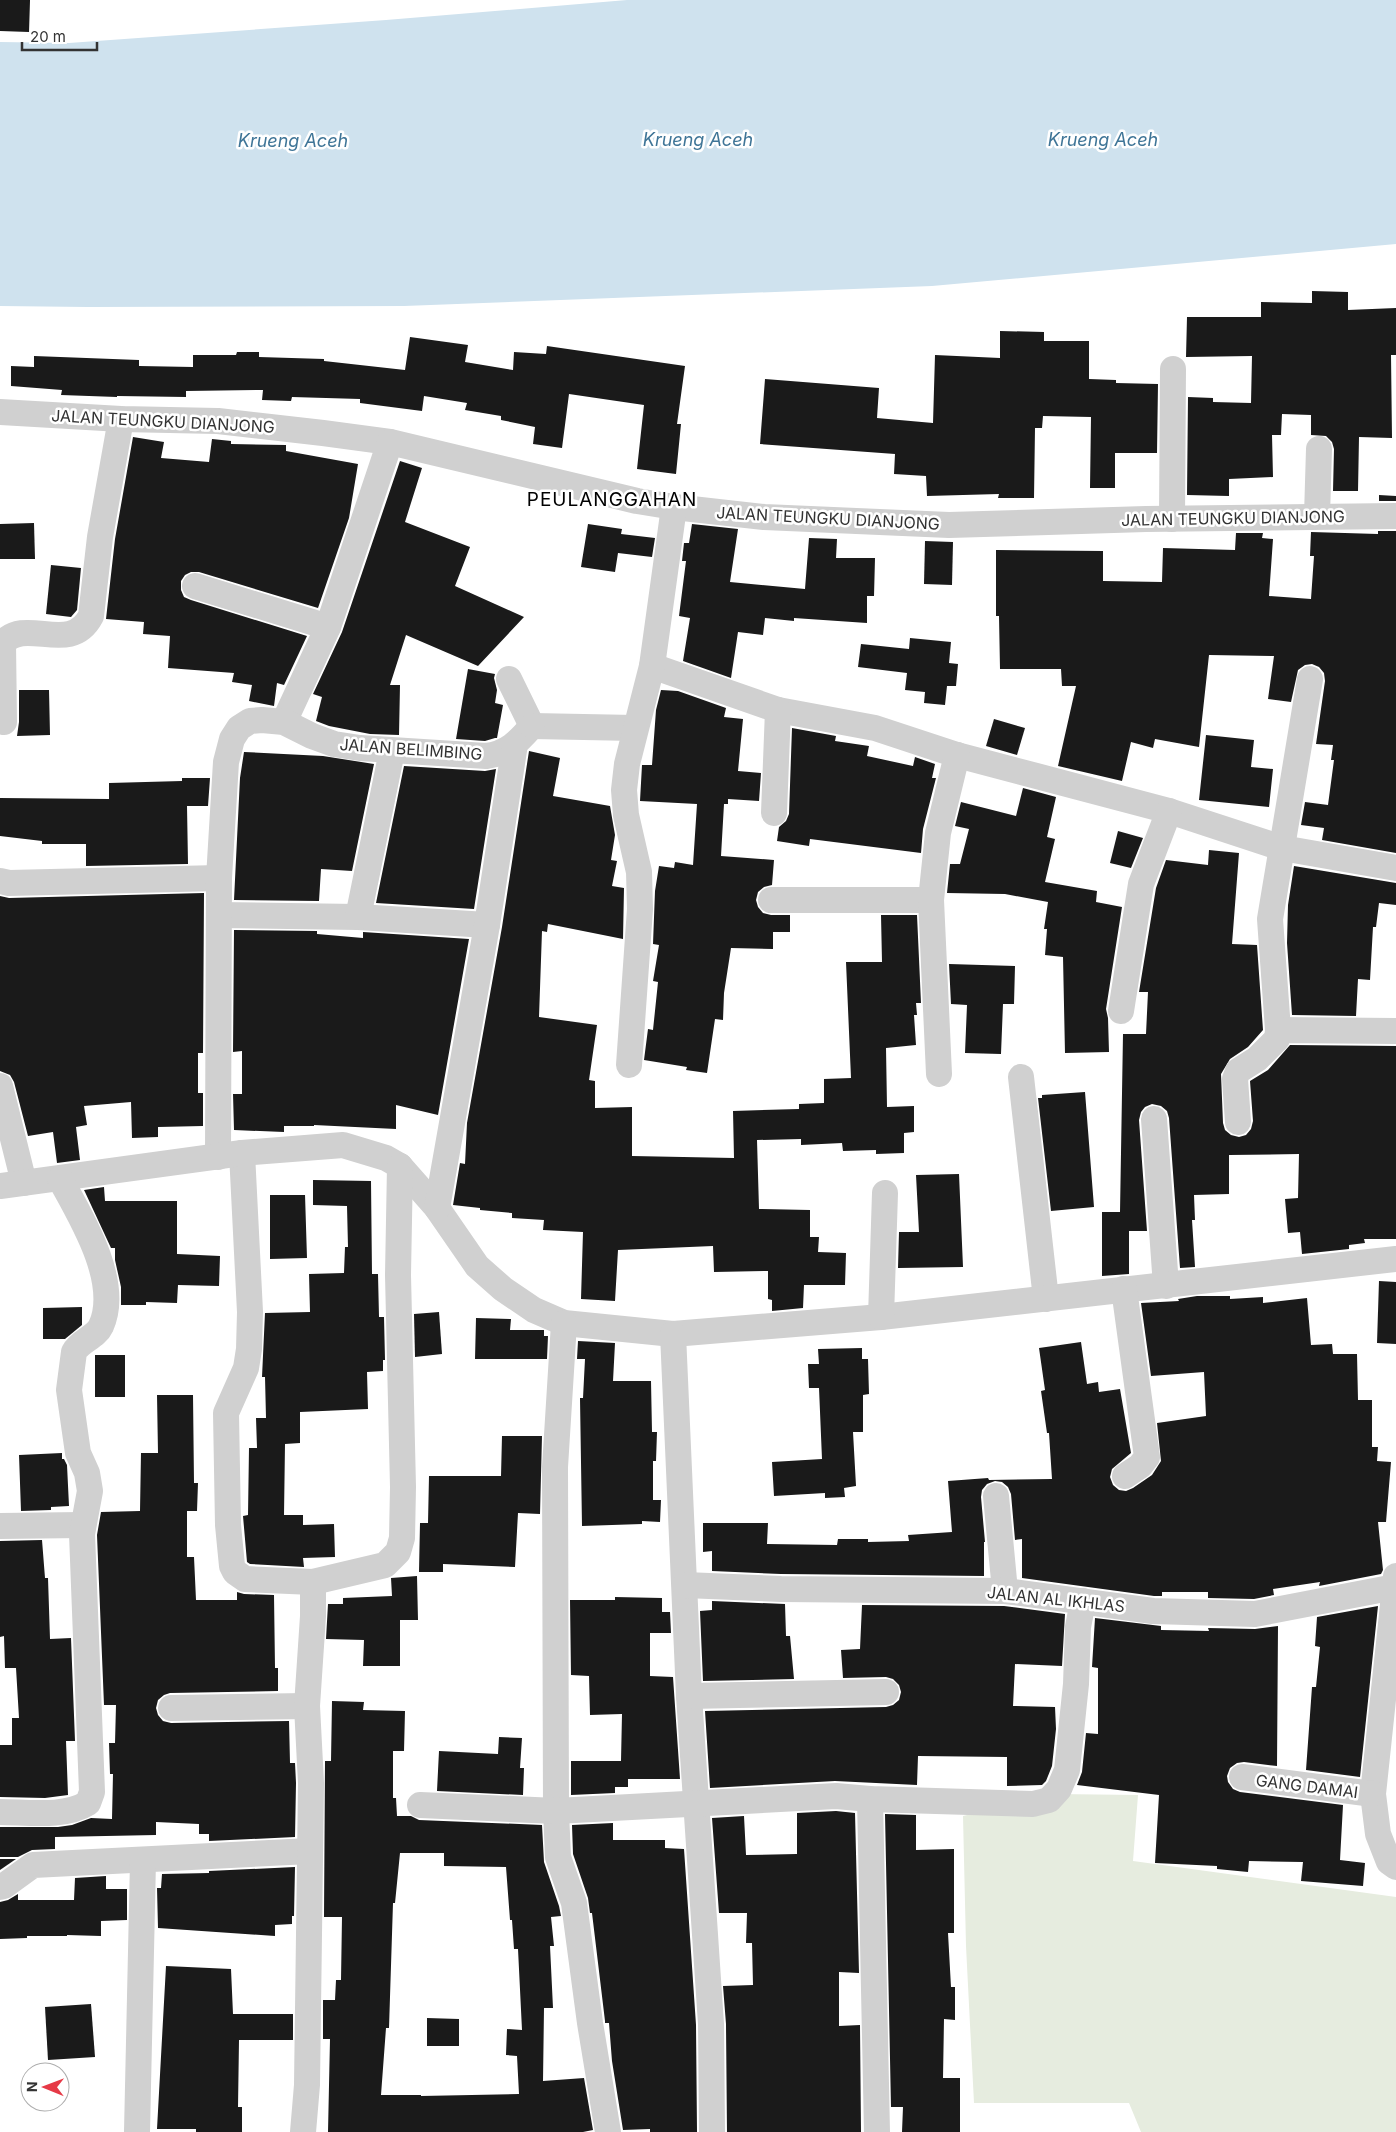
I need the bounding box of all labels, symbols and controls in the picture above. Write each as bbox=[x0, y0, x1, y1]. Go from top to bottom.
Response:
scale bar bbox=[22, 20, 98, 52]
text: 20 m bbox=[30, 27, 66, 46]
water label: Krueng Aceh bbox=[643, 129, 753, 150]
water label: Krueng Aceh bbox=[1048, 129, 1158, 150]
water label: Krueng Aceh bbox=[238, 130, 348, 151]
street label: JALAN TEUNGKU DIANJONG bbox=[51, 405, 275, 437]
district label: PEULANGGAHAN bbox=[527, 488, 697, 511]
street label: JALAN TEUNGKU DIANJONG bbox=[716, 502, 940, 534]
street label: JALAN TEUNGKU DIANJONG bbox=[1121, 506, 1345, 530]
street label: JALAN BELIMBING bbox=[339, 734, 483, 764]
street label: JALAN AL IKHLAS bbox=[986, 1582, 1126, 1616]
street label: GANG DAMAI bbox=[1255, 1770, 1359, 1802]
north arrow bbox=[20, 2062, 70, 2112]
text: N bbox=[23, 2081, 40, 2092]

